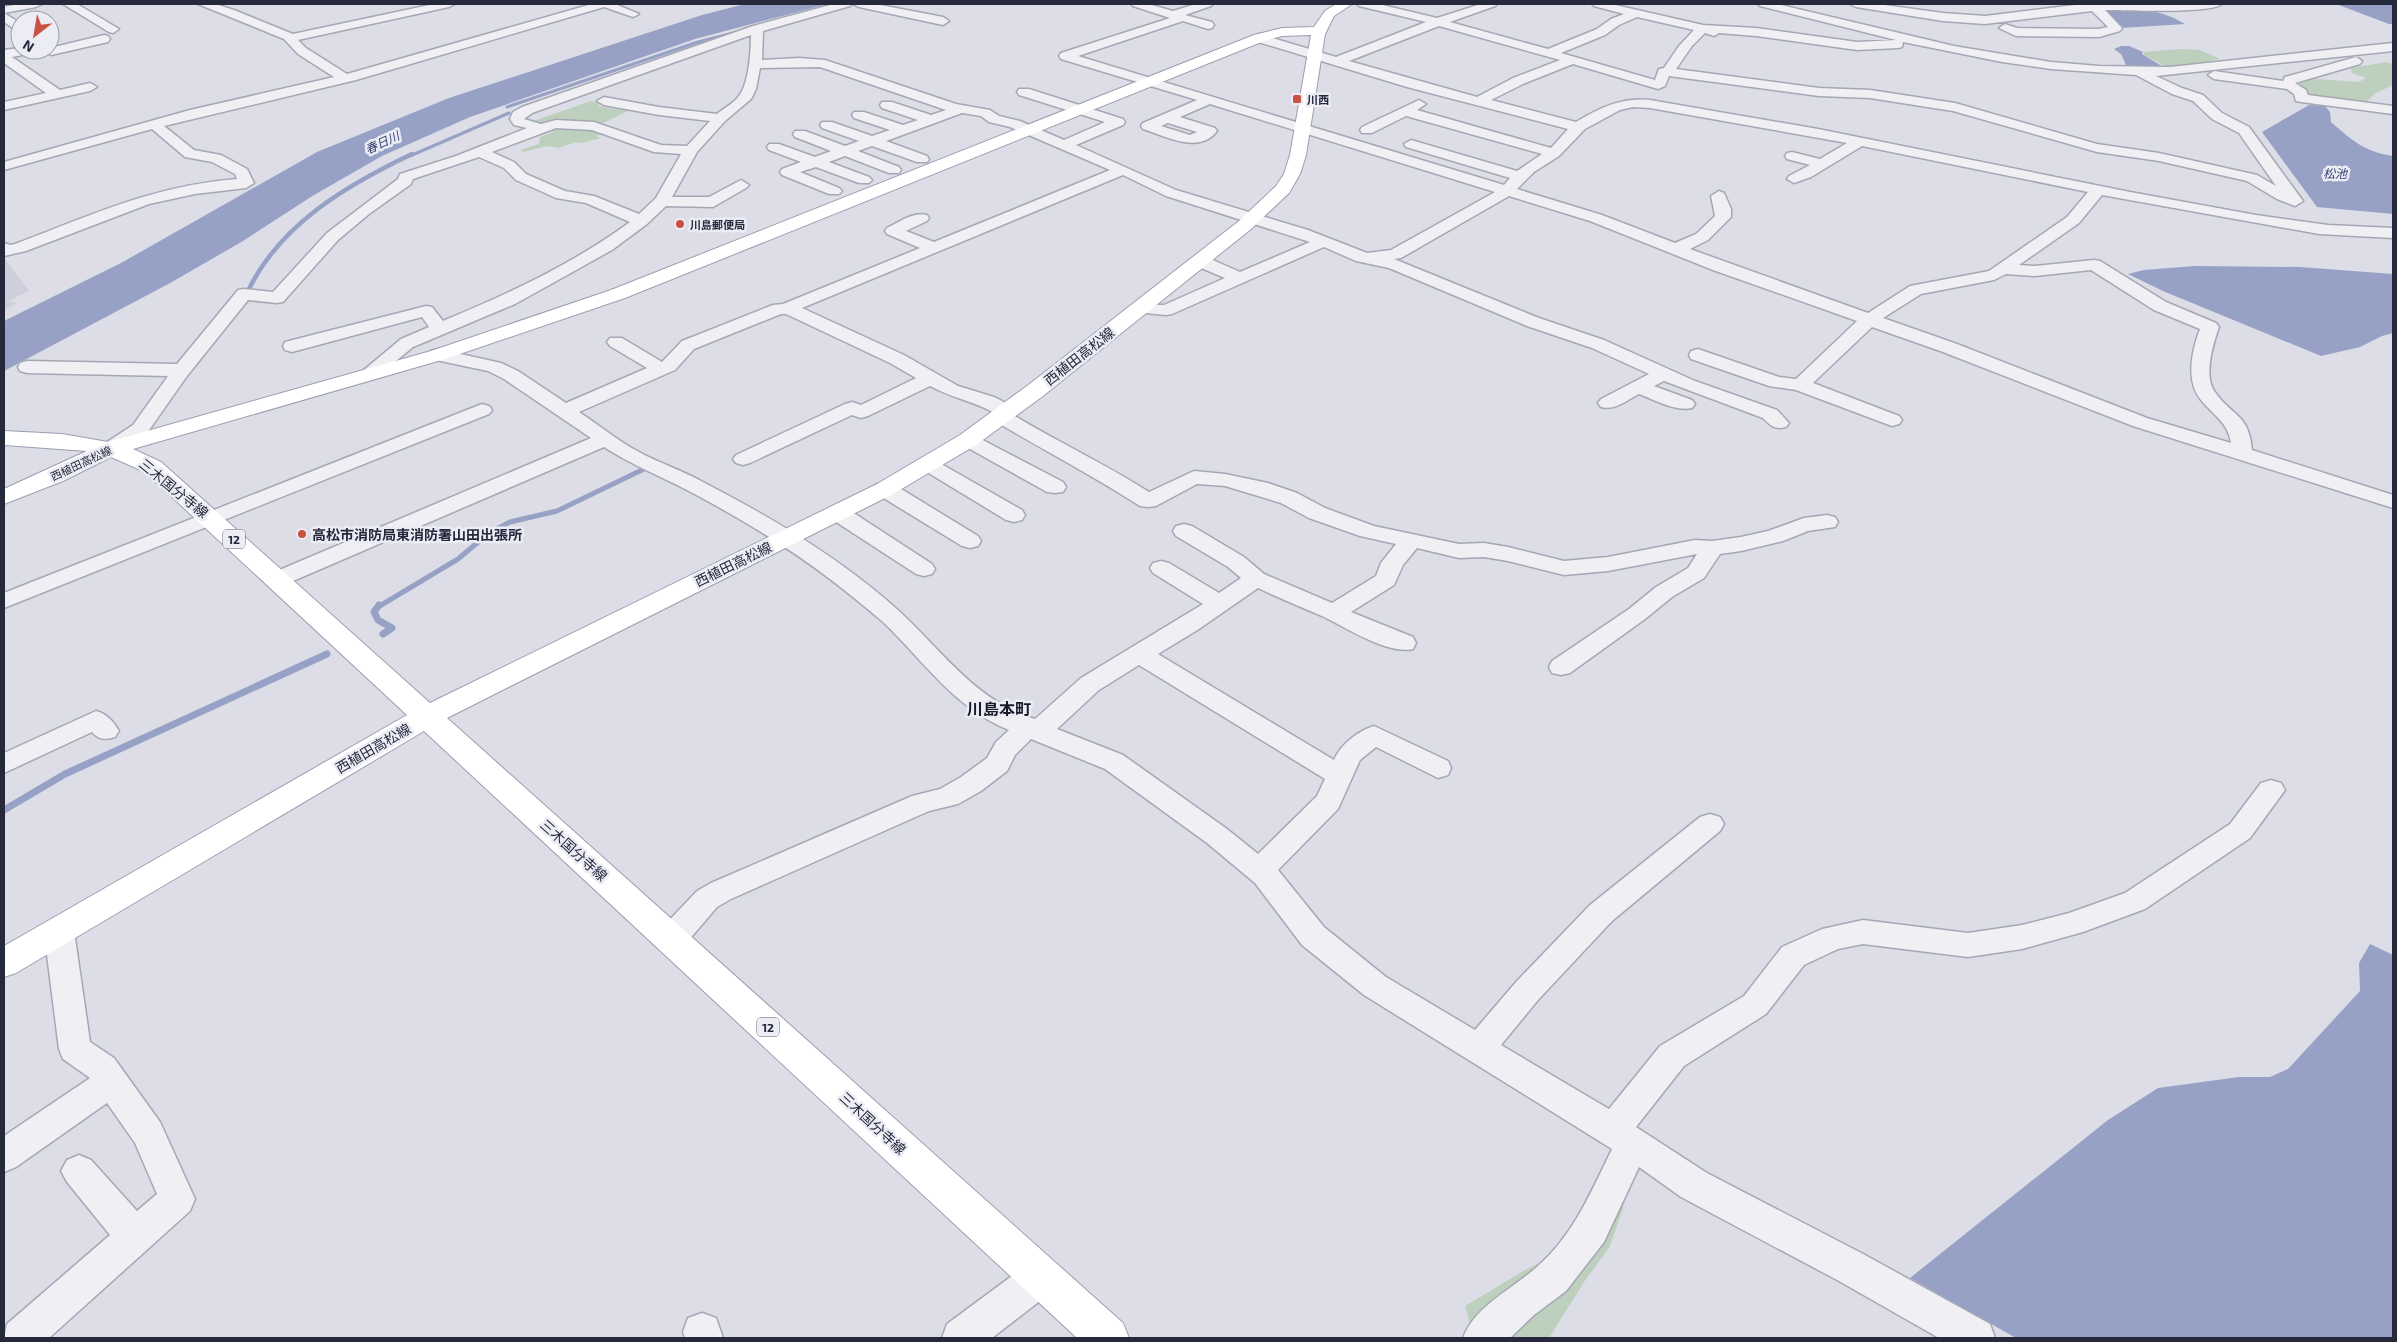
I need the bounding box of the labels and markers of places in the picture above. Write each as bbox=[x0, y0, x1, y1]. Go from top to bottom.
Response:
marker: 川西 bbox=[1291, 93, 1303, 105]
place label: 川西 bbox=[1307, 93, 1329, 106]
marker: 川島郵便局 bbox=[674, 218, 686, 230]
place label: 川島郵便局 bbox=[690, 218, 745, 231]
place label: 高松市消防局東消防署山田出張所 bbox=[312, 526, 522, 543]
marker: 高松市消防局東消防署山田出張所 bbox=[296, 528, 308, 540]

